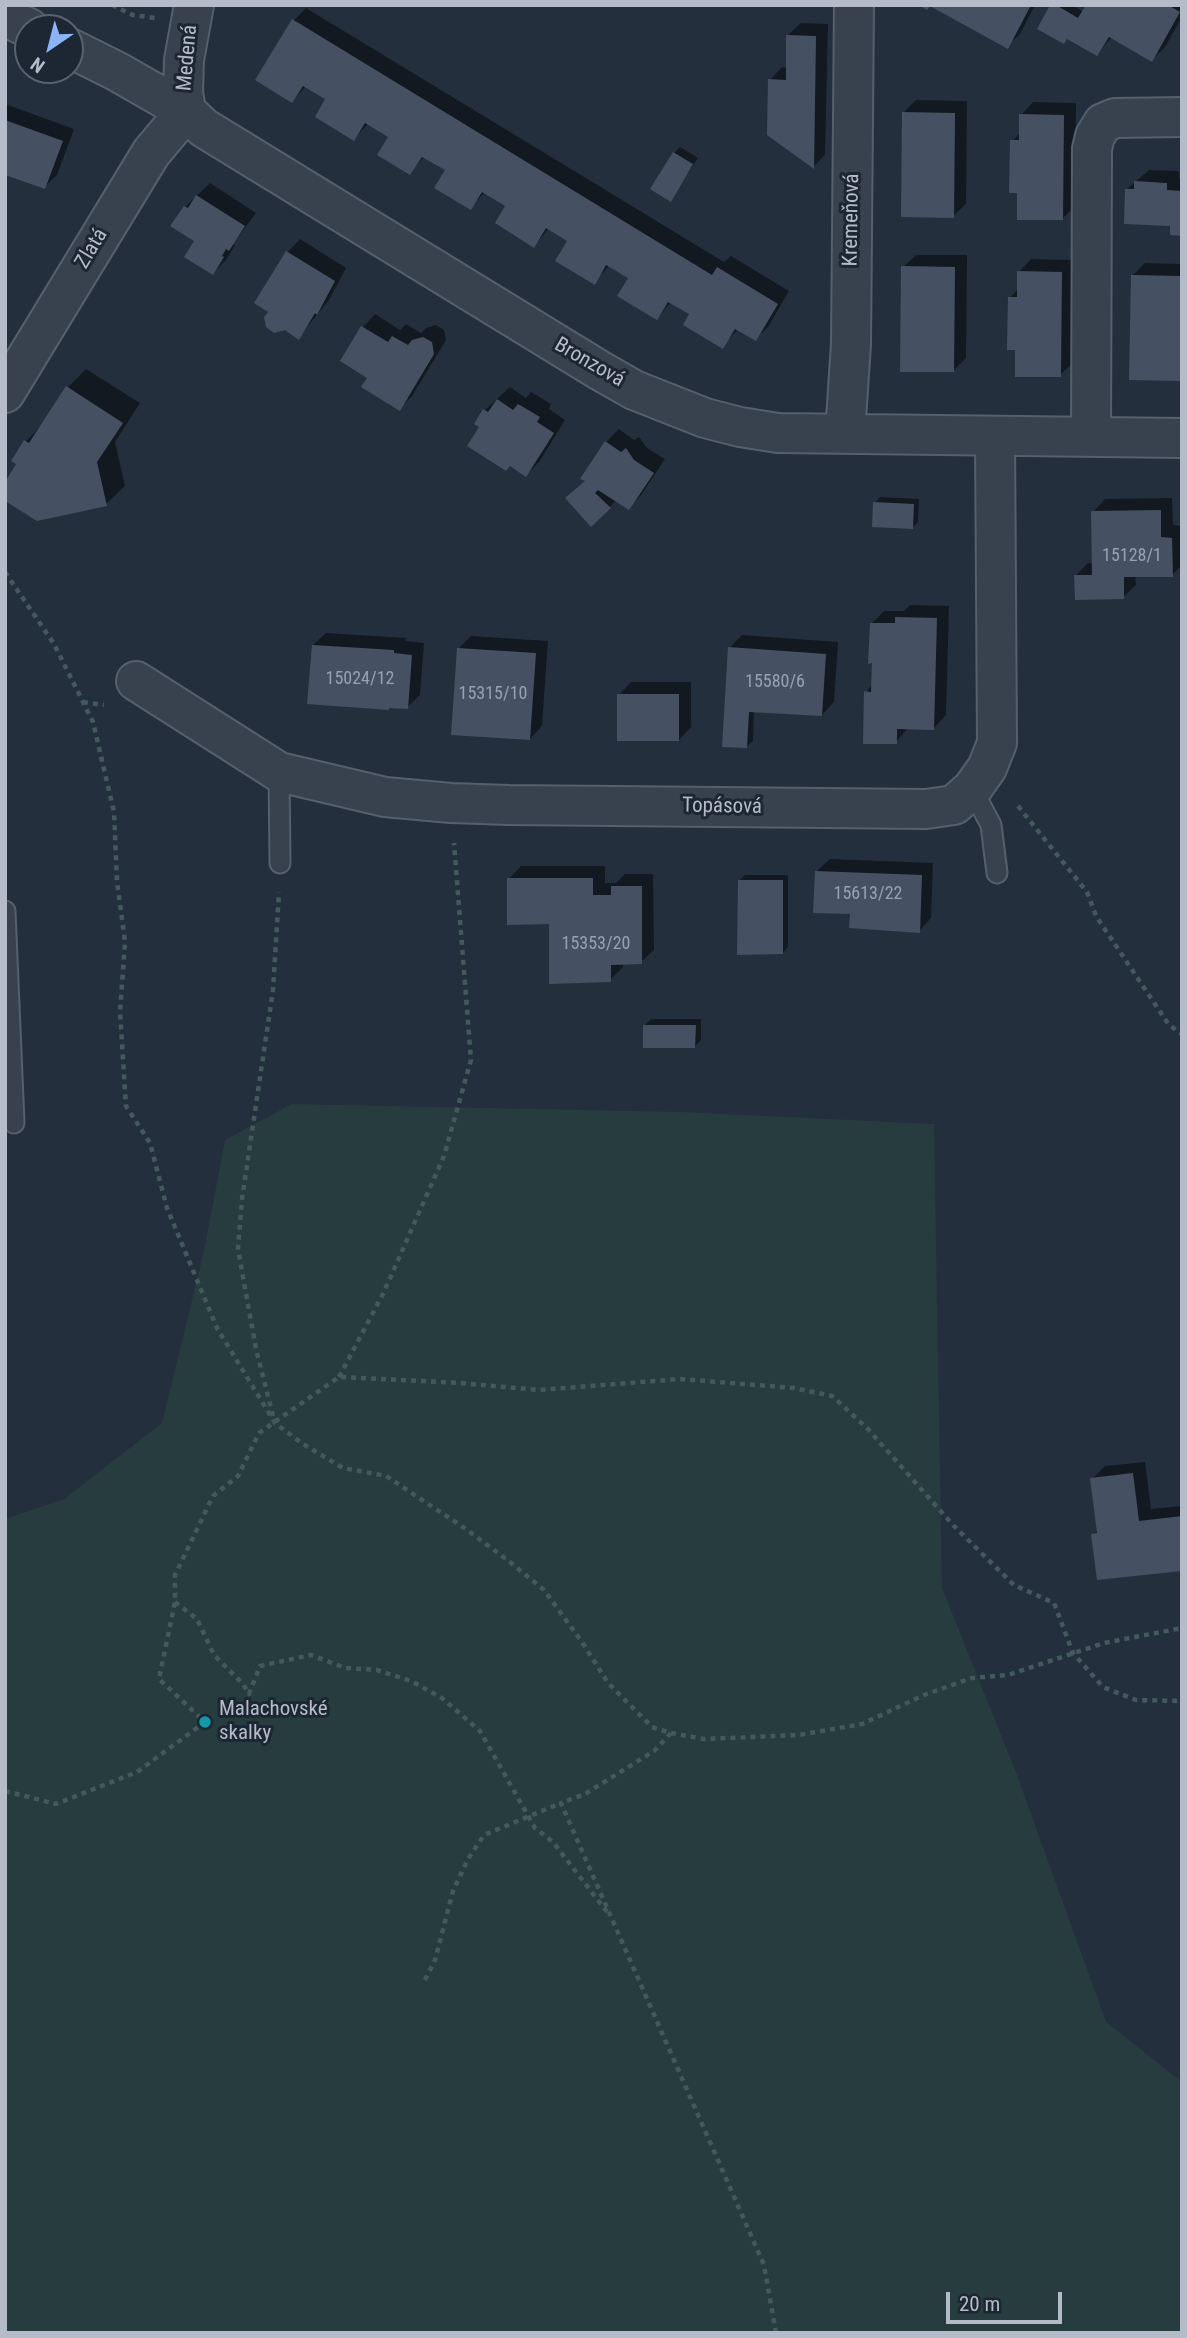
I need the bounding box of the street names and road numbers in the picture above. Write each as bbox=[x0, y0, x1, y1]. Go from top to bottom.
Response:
street label: Medená bbox=[173, 24, 203, 92]
street label: Kremeňová bbox=[839, 173, 865, 267]
street label: Zlatá bbox=[70, 224, 114, 274]
street label: Bronzová bbox=[549, 333, 629, 393]
street label: Topásová bbox=[682, 794, 762, 820]

